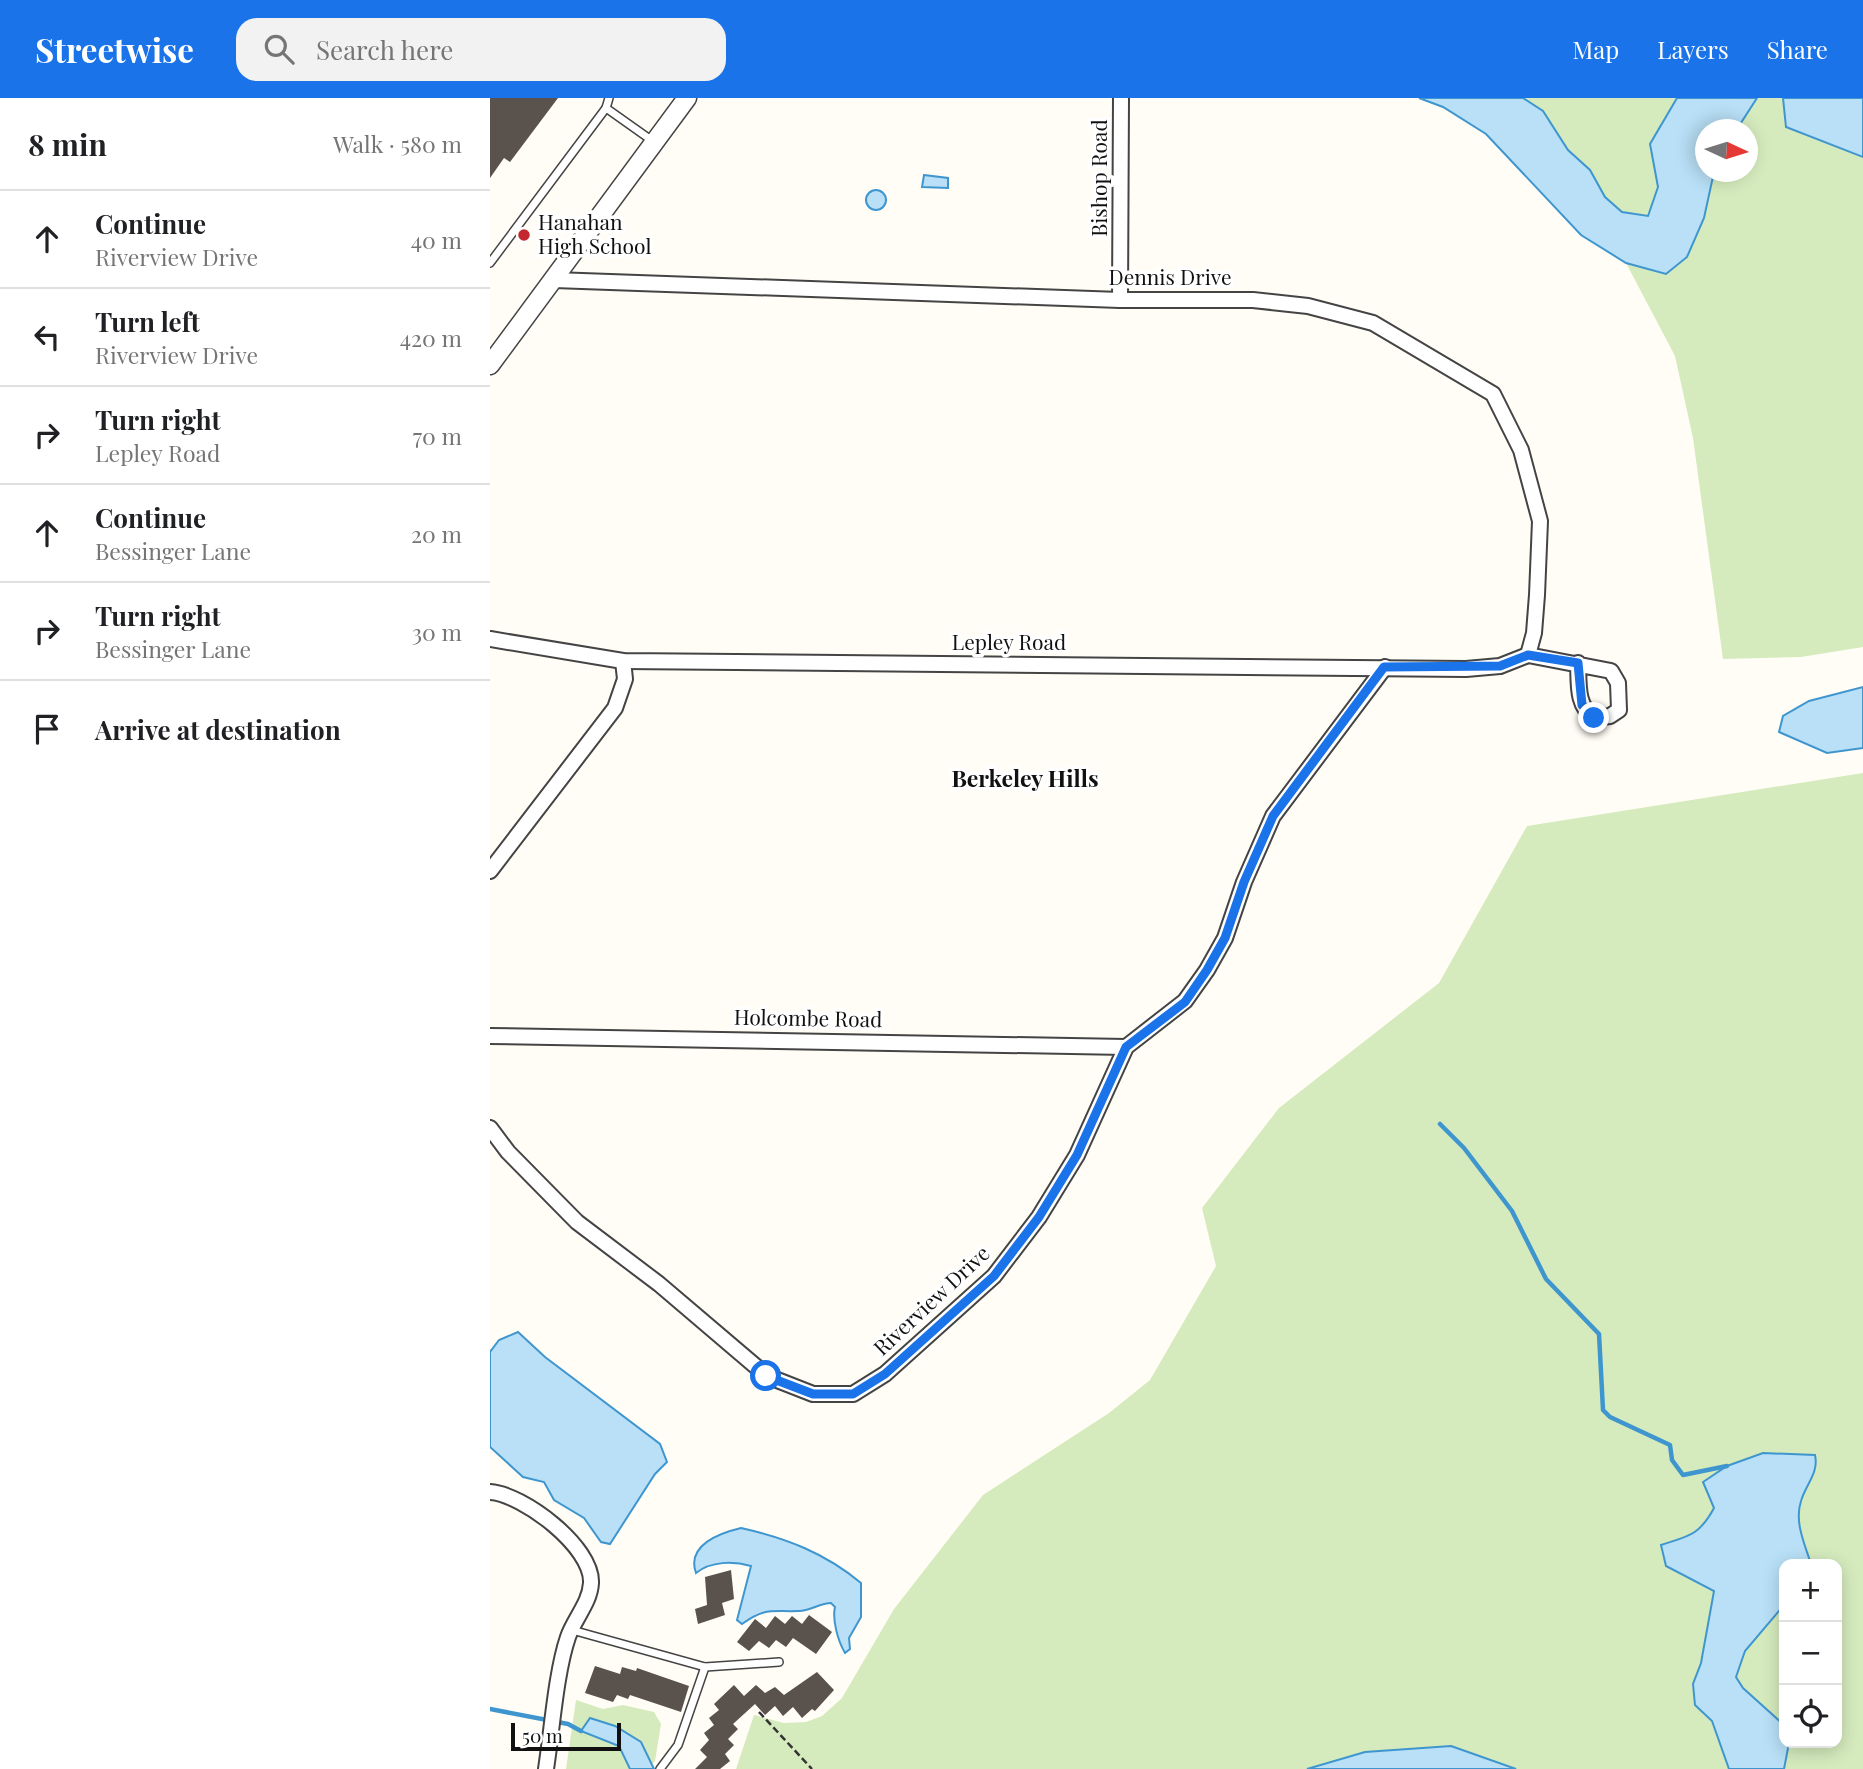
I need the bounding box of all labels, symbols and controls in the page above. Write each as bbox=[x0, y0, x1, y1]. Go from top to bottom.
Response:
search box bbox=[236, 18, 726, 81]
text: Streetwise bbox=[35, 27, 194, 71]
icon: search bbox=[260, 30, 298, 68]
text: Search here bbox=[316, 32, 453, 67]
text: Map bbox=[1573, 33, 1619, 65]
text: Layers bbox=[1657, 33, 1729, 65]
text: Share bbox=[1767, 33, 1828, 65]
street label: Bishop Road bbox=[1084, 119, 1112, 237]
north arrow bbox=[1695, 119, 1758, 182]
text: 8 min bbox=[28, 124, 107, 164]
text: Walk · 580 m bbox=[333, 128, 462, 159]
text: Continue bbox=[95, 206, 206, 241]
place label: Hanahan High School bbox=[538, 207, 651, 259]
icon: ahead bbox=[28, 220, 66, 258]
text: 40 m bbox=[411, 224, 462, 255]
marker: Hanahan High School bbox=[516, 227, 532, 243]
text: Riverview Drive bbox=[95, 241, 258, 272]
street label: Dennis Drive bbox=[1108, 262, 1232, 290]
text: Turn left bbox=[95, 304, 200, 339]
icon: left bbox=[28, 318, 66, 356]
text: 420 m bbox=[400, 322, 462, 353]
text: Riverview Drive bbox=[95, 339, 258, 370]
text: Turn right bbox=[95, 402, 221, 437]
icon: right bbox=[28, 416, 66, 454]
text: 70 m bbox=[413, 420, 462, 451]
text: Lepley Road bbox=[95, 437, 220, 468]
text: Continue bbox=[95, 500, 206, 535]
icon: ahead bbox=[28, 514, 66, 552]
text: 20 m bbox=[411, 518, 462, 549]
text: Bessinger Lane bbox=[95, 535, 251, 566]
text: Turn right bbox=[95, 598, 221, 633]
icon: right bbox=[28, 612, 66, 650]
text: 30 m bbox=[412, 616, 462, 647]
street label: Lepley Road bbox=[952, 627, 1066, 655]
text: Bessinger Lane bbox=[95, 633, 251, 664]
route end bbox=[1578, 702, 1609, 733]
icon: arrive bbox=[28, 710, 66, 748]
text: Arrive at destination bbox=[95, 712, 341, 747]
district label: Berkeley Hills bbox=[951, 762, 1099, 793]
street label: Holcombe Road bbox=[734, 1002, 882, 1032]
street label: Riverview Drive bbox=[867, 1238, 995, 1361]
route start bbox=[750, 1360, 781, 1391]
map controls bbox=[1779, 1559, 1842, 1748]
button: + bbox=[1779, 1559, 1842, 1622]
button: − bbox=[1779, 1622, 1842, 1685]
button: locate bbox=[1779, 1685, 1842, 1748]
scale bar bbox=[511, 1720, 621, 1752]
text: 50 m bbox=[522, 1722, 563, 1748]

